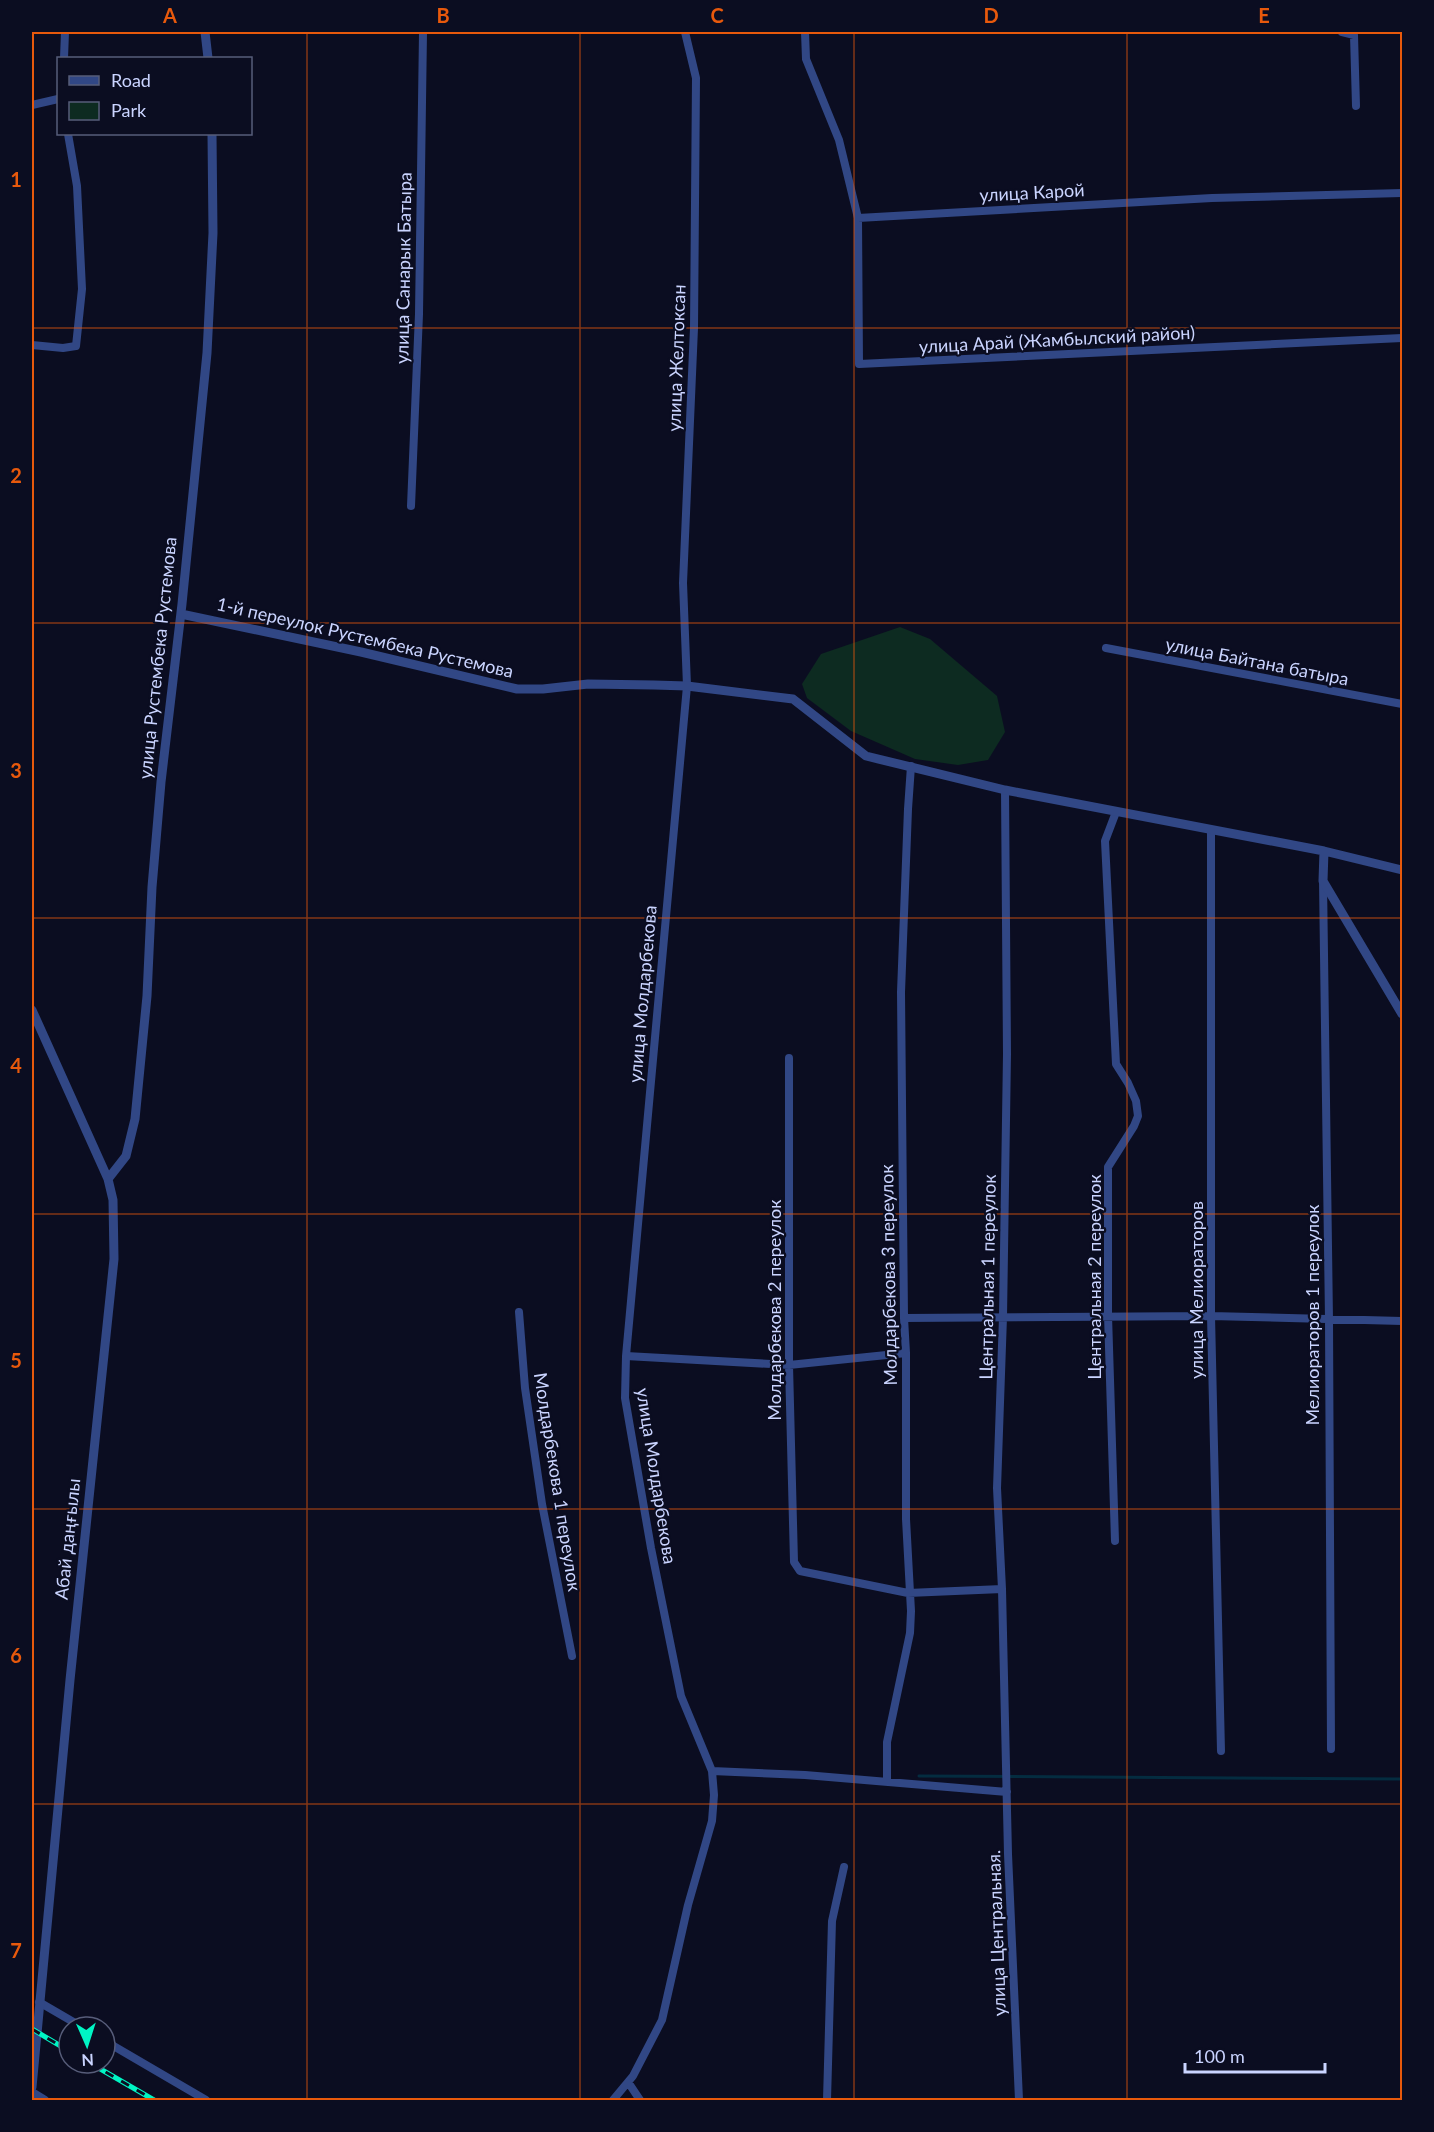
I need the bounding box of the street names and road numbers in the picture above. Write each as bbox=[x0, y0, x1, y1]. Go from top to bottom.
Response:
street label: улица Санарык Батыра bbox=[390, 172, 416, 364]
street label: улица Карой bbox=[979, 178, 1085, 206]
street label: улица Желтоксан bbox=[662, 284, 690, 432]
street label: улица Арай (Жамбылский район) bbox=[918, 321, 1196, 357]
street label: улица Рустембека Рустемова bbox=[133, 536, 181, 780]
street label: 1-й переулок Рустембека Рустемова bbox=[215, 592, 516, 682]
street label: улица Байтана батыра bbox=[1164, 632, 1351, 690]
street label: улица Молдарбекова bbox=[623, 904, 661, 1083]
street label: Молдарбекова 3 переулок bbox=[875, 1164, 901, 1386]
street label: Центральная 1 переулок bbox=[974, 1173, 1000, 1380]
street label: Центральная 2 переулок bbox=[1083, 1174, 1105, 1380]
street label: Молдарбекова 2 переулок bbox=[763, 1199, 785, 1421]
street label: улица Мелиораторов bbox=[1185, 1201, 1207, 1379]
street label: Мелиораторов 1 переулок bbox=[1301, 1204, 1323, 1426]
street label: Молдарбекова 1 переулок bbox=[530, 1371, 586, 1594]
street label: улица Молдарбекова bbox=[632, 1386, 682, 1565]
street label: Абай даңғылы bbox=[50, 1477, 84, 1601]
street label: улица Центральная. bbox=[982, 1849, 1010, 2017]

